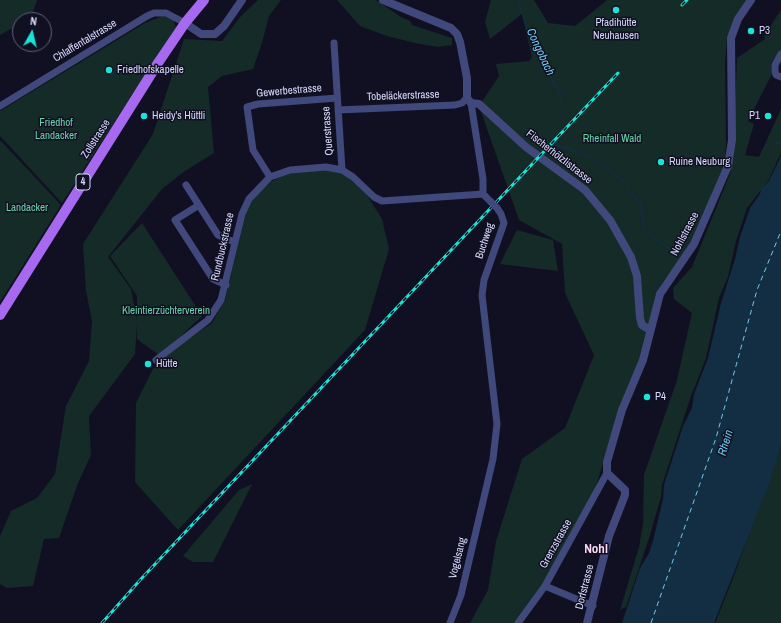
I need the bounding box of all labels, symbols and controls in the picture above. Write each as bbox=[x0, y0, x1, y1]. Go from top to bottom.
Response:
marker: Pfadihütte Neuhausen bbox=[611, 5, 621, 15]
north arrow bbox=[12, 12, 52, 52]
text: N bbox=[29, 14, 38, 28]
place label: Pfadihütte Neuhausen bbox=[593, 16, 639, 42]
street label: Chlaffentalstrasse bbox=[51, 17, 119, 65]
place label: P3 bbox=[759, 24, 770, 38]
water label: Congobach bbox=[523, 26, 557, 78]
marker: P3 bbox=[746, 26, 756, 36]
place label: Friedhofskapelle bbox=[117, 63, 184, 77]
marker: Friedhofskapelle bbox=[104, 65, 114, 75]
street label: Gewerbestrasse bbox=[256, 82, 322, 100]
street label: Tobeläckerstrasse bbox=[366, 88, 440, 104]
street label: Querstrasse bbox=[320, 106, 336, 156]
place label: Heidy's Hüttli bbox=[152, 109, 205, 123]
place label: P1 bbox=[749, 109, 760, 123]
marker: Heidy's Hüttli bbox=[139, 111, 149, 121]
marker: P1 bbox=[763, 111, 773, 121]
park label: Friedhof Landacker bbox=[35, 116, 77, 142]
street label: Zollstrasse bbox=[79, 117, 113, 161]
street label: Fischerhölzlistrasse bbox=[523, 127, 595, 187]
park label: Rheinfall Wald bbox=[583, 132, 641, 146]
place label: Ruine Neuburg bbox=[669, 155, 730, 169]
marker: Ruine Neuburg bbox=[656, 157, 666, 167]
road number: 4 bbox=[76, 174, 90, 190]
park label: Landacker bbox=[6, 201, 48, 215]
street label: Nohlstrasse bbox=[668, 210, 702, 258]
street label: Rundbuckstrasse bbox=[209, 212, 237, 282]
street label: Buchweg bbox=[473, 221, 497, 261]
park label: Kleintierzüchterverein bbox=[122, 304, 210, 318]
place label: Hütte bbox=[156, 357, 178, 371]
marker: Hütte bbox=[143, 359, 153, 369]
place label: P4 bbox=[655, 390, 666, 404]
marker: P4 bbox=[642, 392, 652, 402]
water label: Rhein bbox=[715, 428, 737, 458]
street label: Grenzstrasse bbox=[537, 517, 575, 571]
street label: Vogelsang bbox=[446, 536, 470, 580]
district label: Nohl bbox=[584, 542, 608, 558]
street label: Dorfstrasse bbox=[573, 563, 597, 611]

